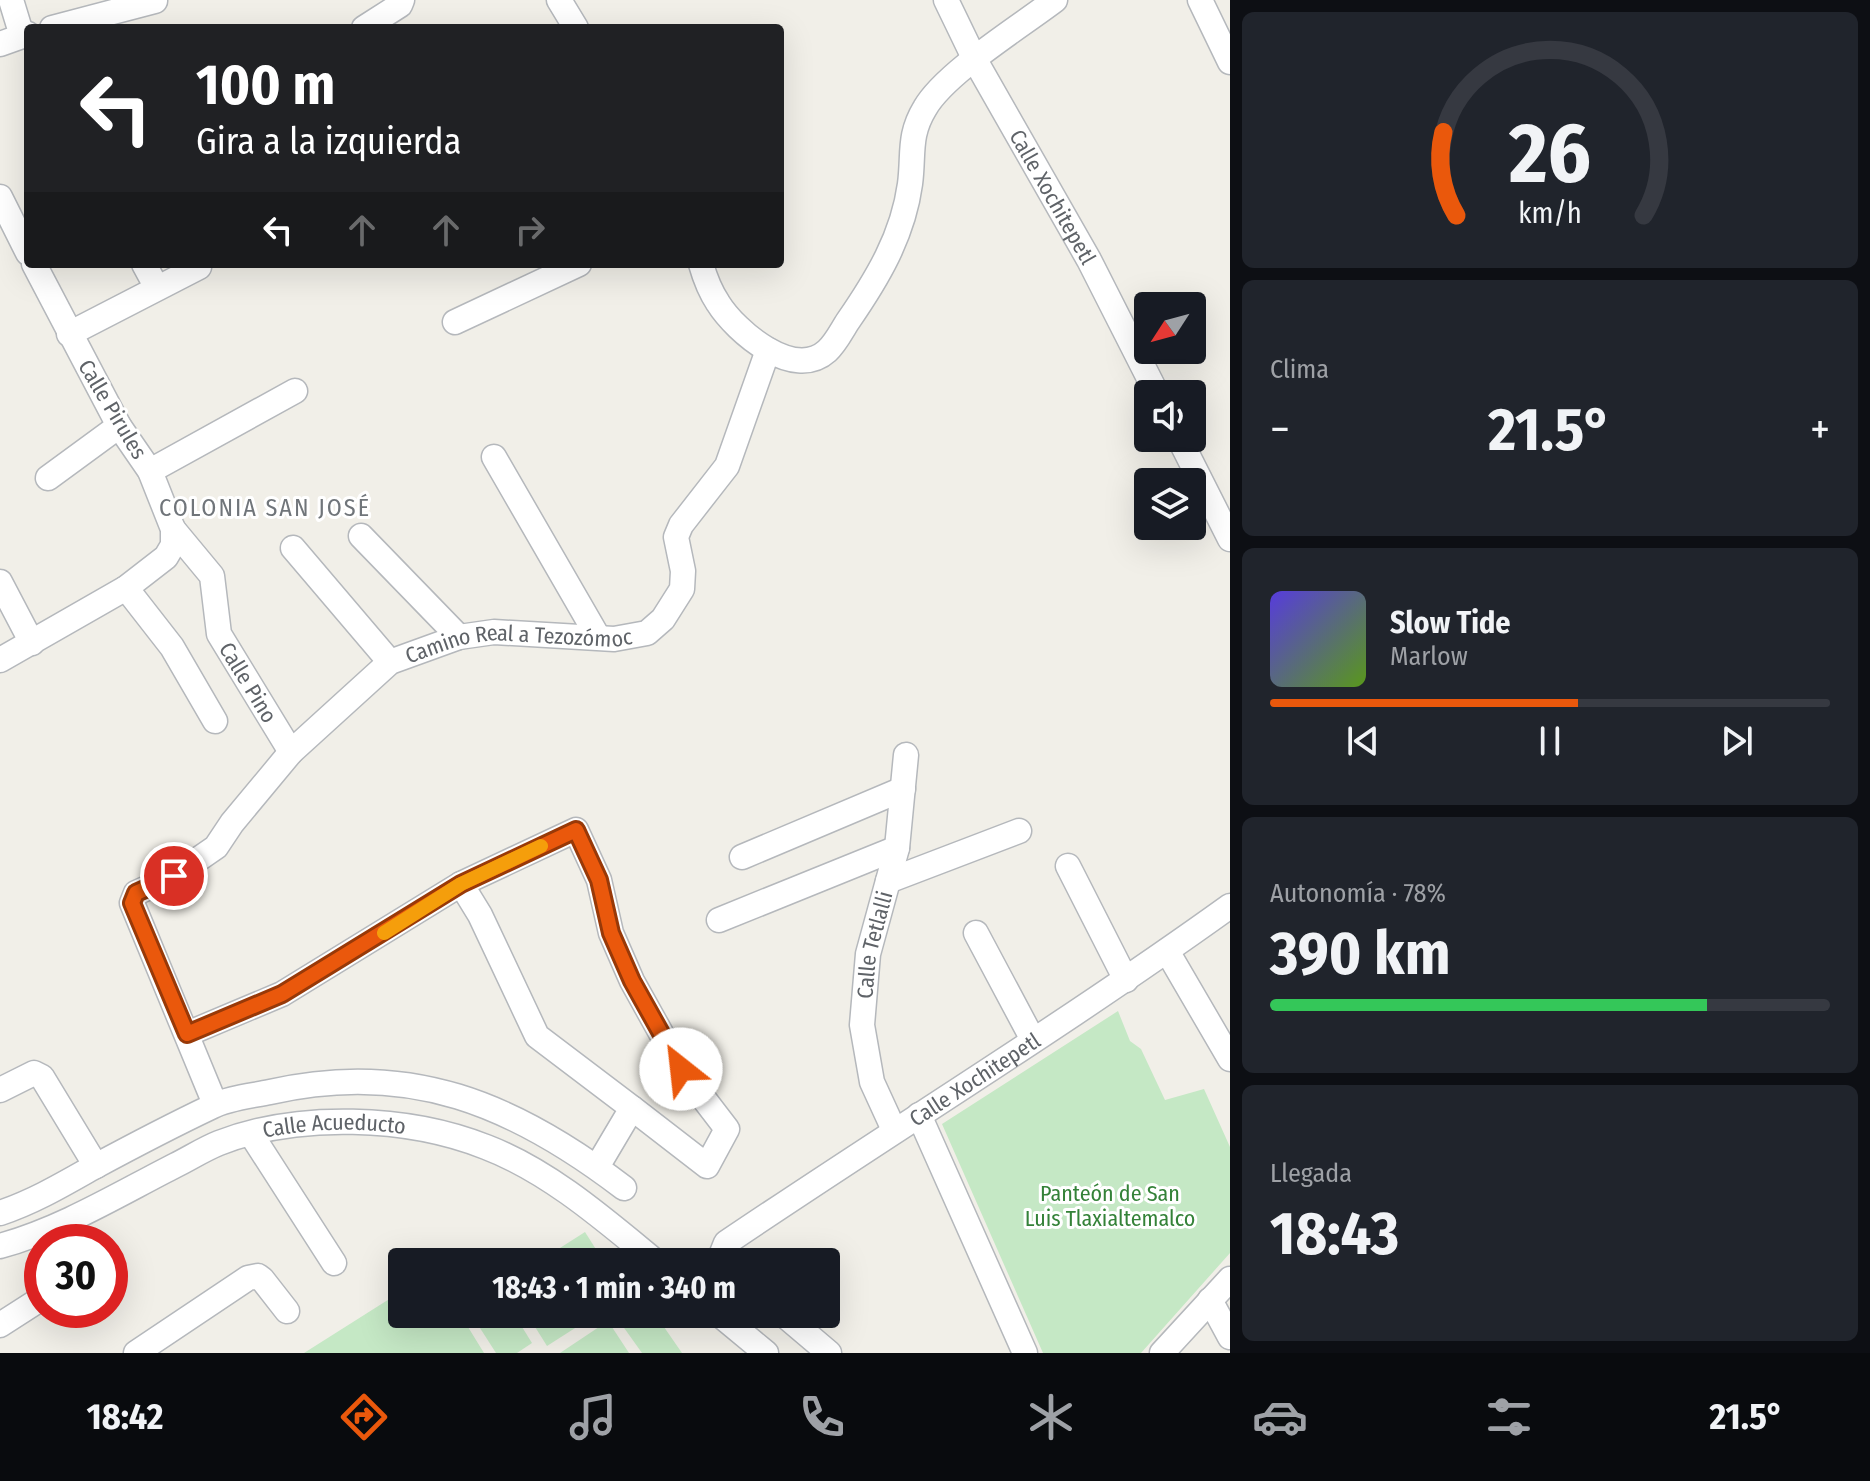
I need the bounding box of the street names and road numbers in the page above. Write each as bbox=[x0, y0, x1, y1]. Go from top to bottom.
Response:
street label: Calle Xochitepetl bbox=[1003, 125, 1102, 269]
street label: Calle Pirules bbox=[72, 355, 153, 464]
street label: Camino Real a Tezozómoc bbox=[402, 619, 635, 669]
street label: Calle Pino bbox=[213, 637, 283, 728]
street label: Calle Tetlalli bbox=[851, 888, 899, 1000]
street label: Calle Xochitepetl bbox=[904, 1027, 1046, 1132]
street label: Calle Acueducto bbox=[260, 1109, 407, 1144]

